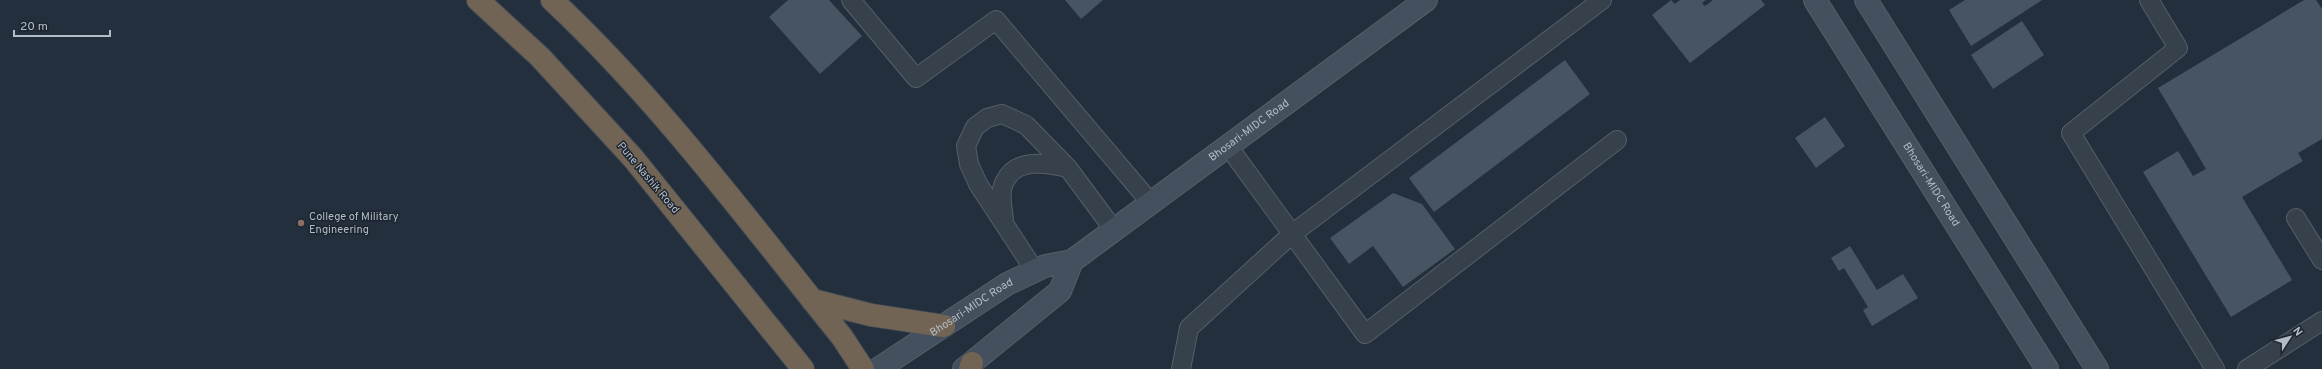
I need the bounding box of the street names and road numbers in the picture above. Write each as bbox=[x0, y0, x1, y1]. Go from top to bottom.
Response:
street label: Bhosari-MIDC Road bbox=[1206, 96, 1292, 165]
street label: Pune Nashik Road bbox=[614, 139, 682, 217]
street label: Bhosari-MIDC Road bbox=[1899, 140, 1963, 229]
street label: Bhosari-MIDC Road bbox=[927, 275, 1015, 340]

